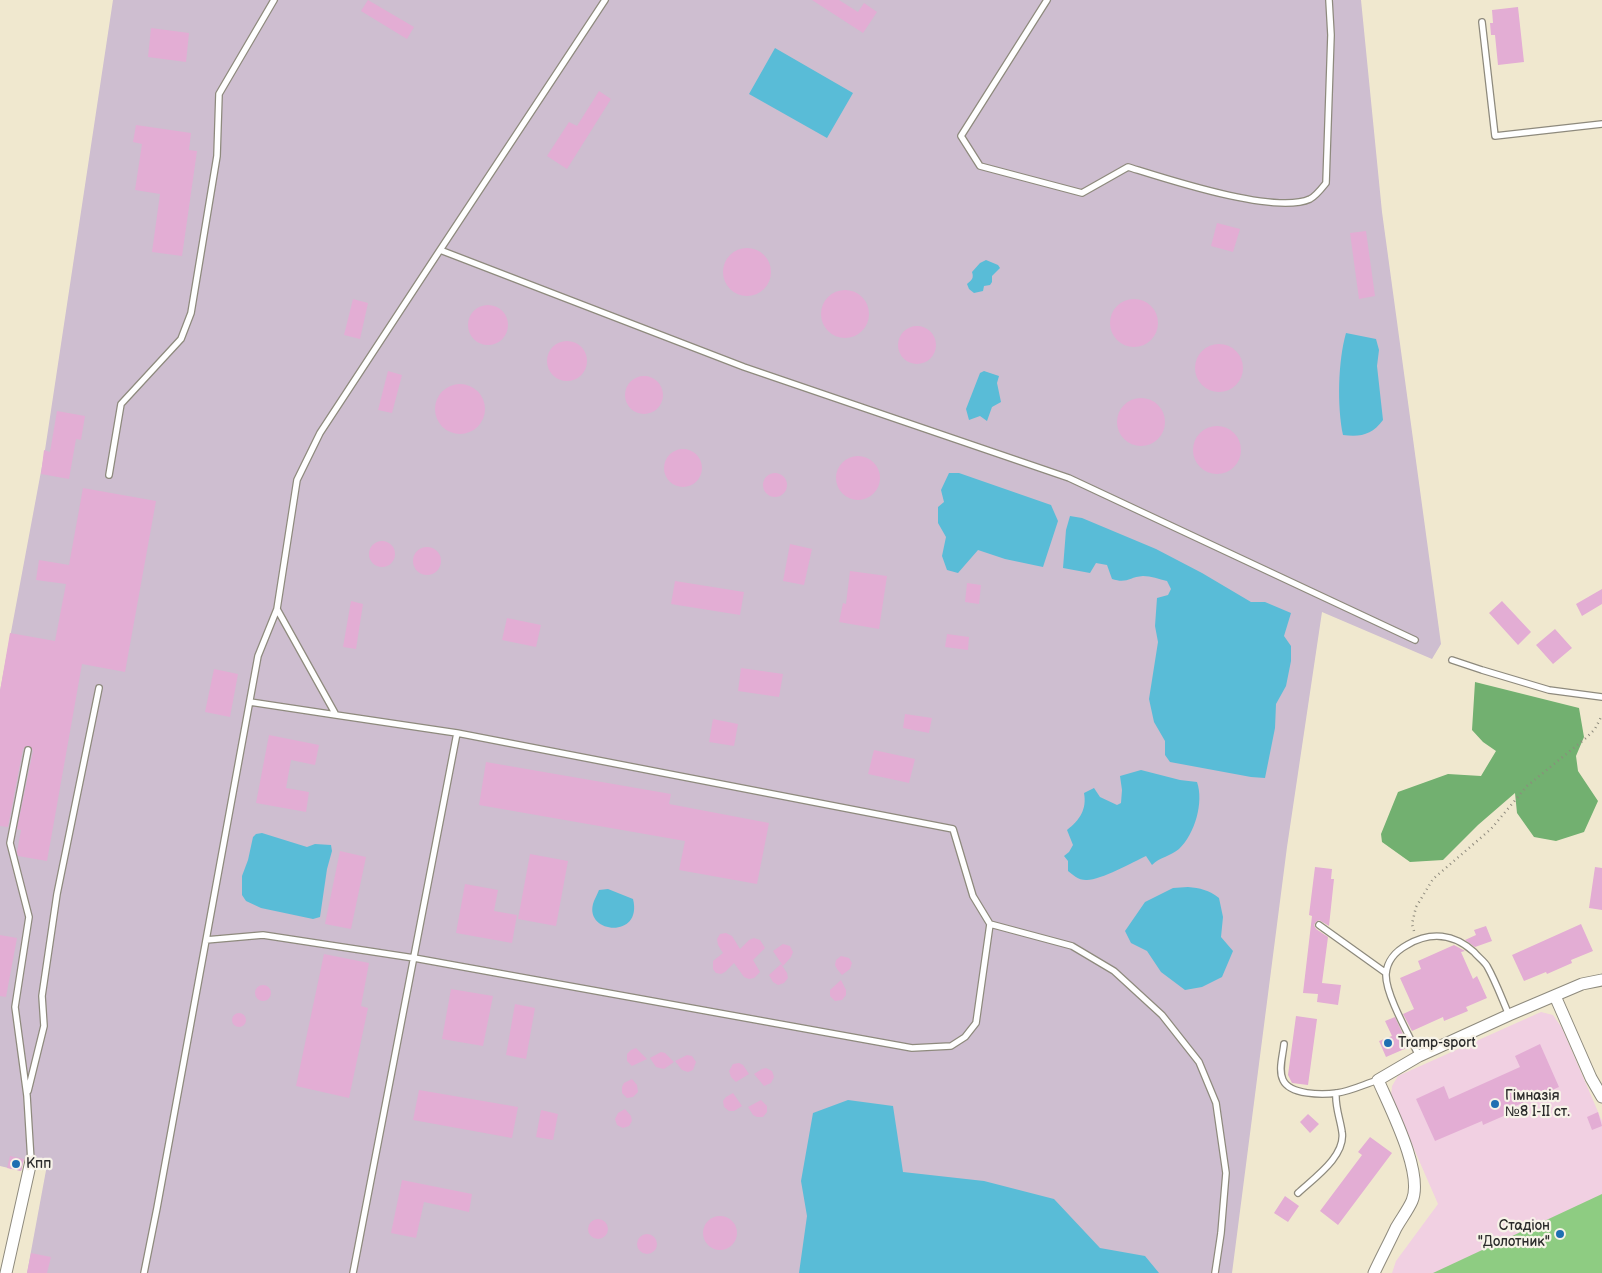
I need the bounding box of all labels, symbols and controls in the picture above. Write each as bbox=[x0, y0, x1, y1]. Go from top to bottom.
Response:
place label: Tramp-sport bbox=[1398, 1035, 1476, 1051]
marker: Tramp-sport bbox=[1382, 1037, 1394, 1049]
place label: Гімназія №8 I-II ст. bbox=[1505, 1088, 1570, 1120]
marker: Гімназія №8 I-II ст. bbox=[1489, 1098, 1501, 1110]
place label: Кпп bbox=[26, 1156, 51, 1172]
marker: Кпп bbox=[10, 1158, 22, 1170]
place label: Стадіон "Долотник" bbox=[1478, 1218, 1550, 1250]
marker: Стадіон "Долотник" bbox=[1554, 1228, 1566, 1240]

